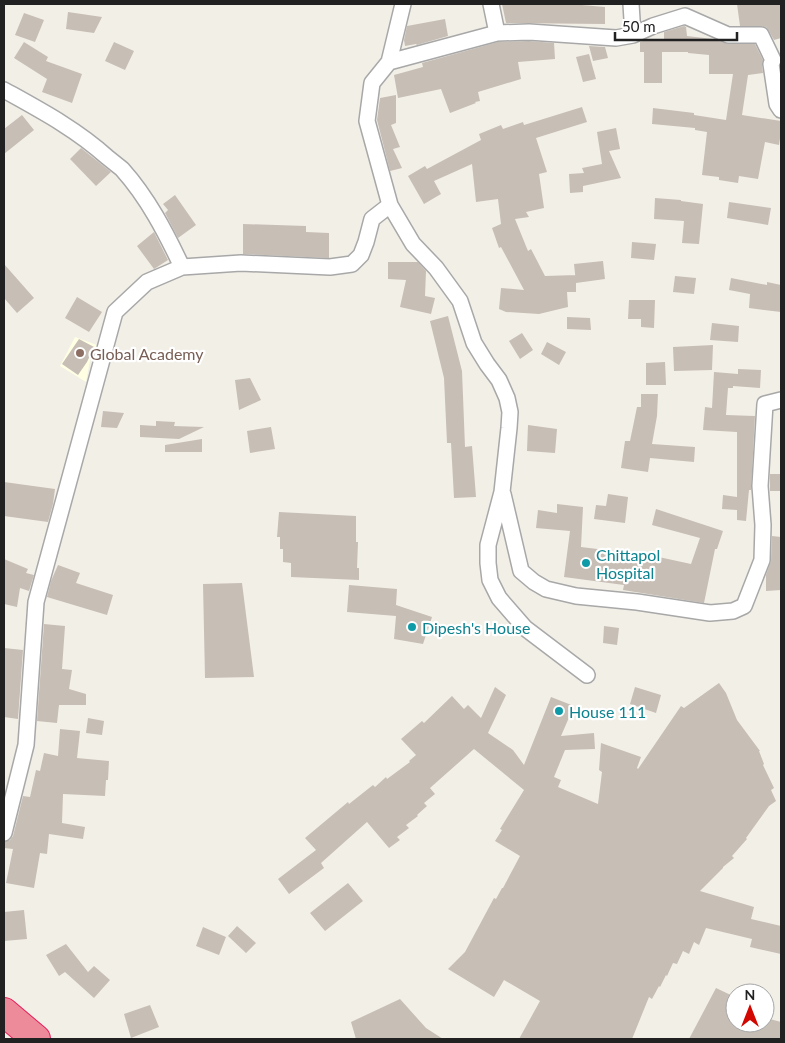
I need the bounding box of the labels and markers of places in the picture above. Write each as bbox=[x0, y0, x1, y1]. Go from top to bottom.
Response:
place label: Global Academy bbox=[90, 344, 204, 363]
marker: Global Academy bbox=[74, 347, 86, 359]
place label: Chittapol Hospital bbox=[596, 545, 660, 582]
marker: Chittapol Hospital bbox=[580, 557, 592, 569]
place label: Dipesh's House bbox=[422, 618, 530, 637]
marker: Dipesh's House bbox=[406, 621, 418, 633]
place label: House 111 bbox=[569, 702, 646, 721]
marker: House 111 bbox=[553, 705, 565, 717]

